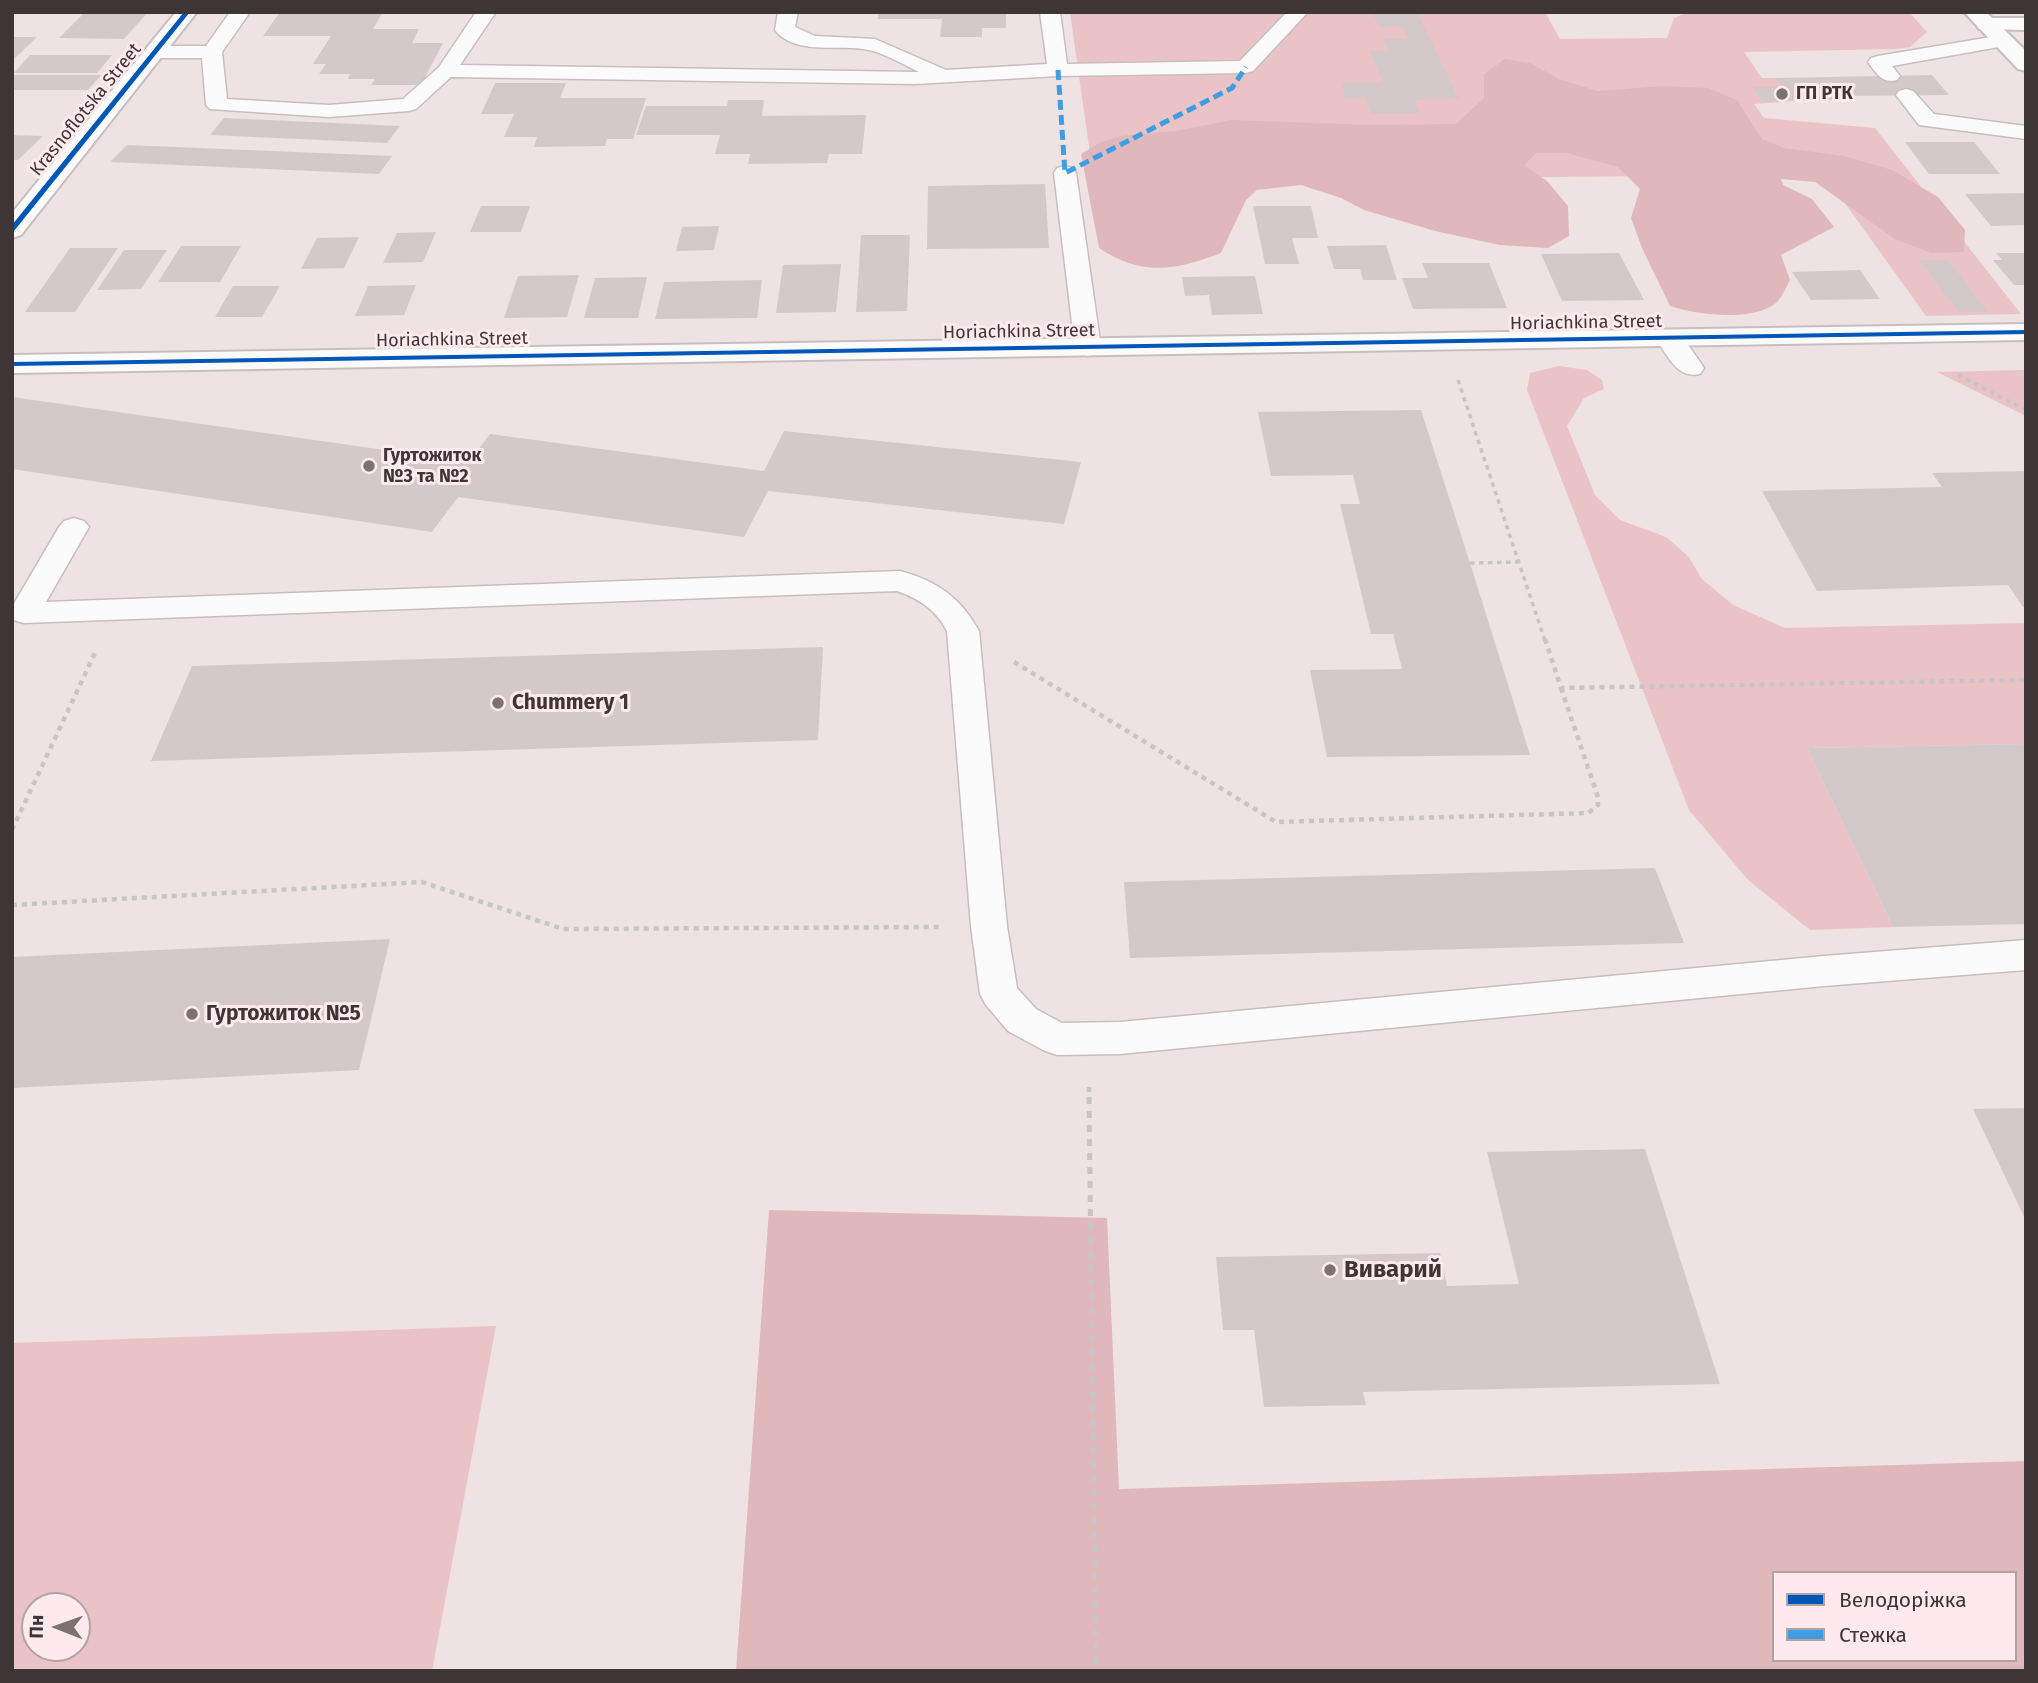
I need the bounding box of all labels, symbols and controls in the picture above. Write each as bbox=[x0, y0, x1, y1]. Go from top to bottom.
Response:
street label: Krasnoflotska Street bbox=[26, 39, 146, 181]
place label: ГП РТК bbox=[1796, 83, 1853, 105]
marker: ГП РТК bbox=[1774, 86, 1790, 102]
street label: Horiachkina Street bbox=[1510, 311, 1662, 335]
street label: Horiachkina Street bbox=[943, 320, 1095, 344]
street label: Horiachkina Street bbox=[376, 328, 528, 352]
place label: Гуртожиток №3 та №2 bbox=[383, 445, 481, 488]
marker: Гуртожиток №3 та №2 bbox=[361, 458, 377, 474]
place label: Chummery 1 bbox=[512, 690, 629, 716]
marker: Chummery 1 bbox=[490, 695, 506, 711]
place label: Гуртожиток №5 bbox=[206, 1001, 361, 1027]
marker: Гуртожиток №5 bbox=[184, 1006, 200, 1022]
place label: Виварий bbox=[1344, 1256, 1442, 1284]
marker: Виварий bbox=[1322, 1262, 1338, 1278]
legend bbox=[1772, 1571, 2017, 1662]
text: Велодоріжка bbox=[1839, 1587, 1967, 1613]
north arrow bbox=[21, 1592, 91, 1662]
text: Пн bbox=[25, 1615, 48, 1639]
text: Стежка bbox=[1839, 1622, 1907, 1648]

